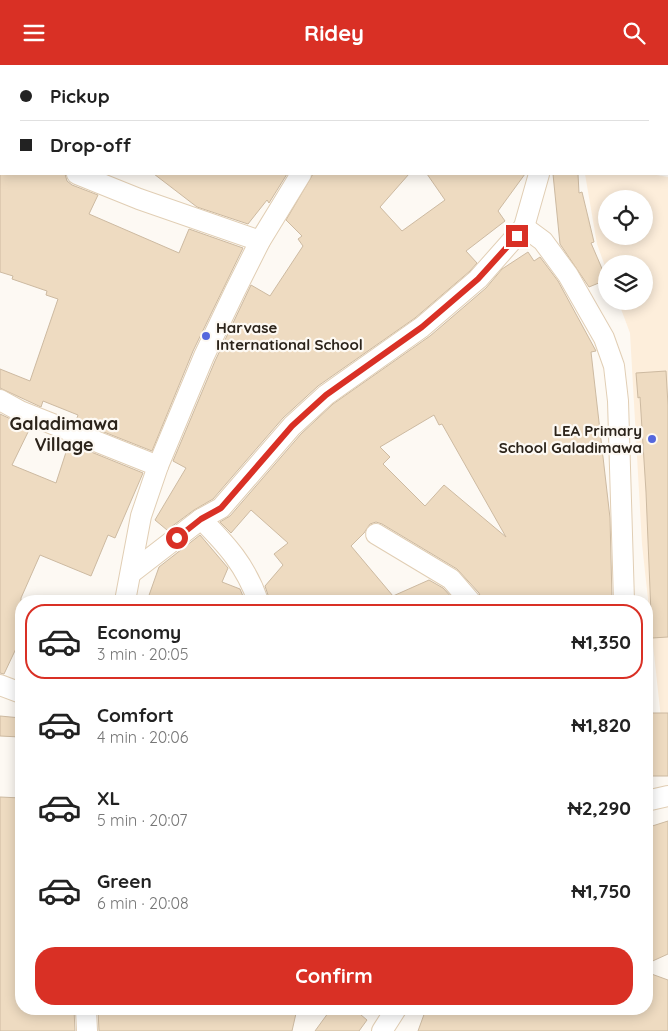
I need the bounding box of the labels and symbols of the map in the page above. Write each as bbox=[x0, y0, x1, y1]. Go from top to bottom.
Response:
route end bbox=[506, 225, 528, 247]
place label: Harvase International School bbox=[216, 318, 363, 354]
marker: Harvase International School bbox=[200, 330, 212, 342]
district label: Galadimawa Village bbox=[10, 412, 118, 456]
place label: LEA Primary School Galadimawa bbox=[499, 421, 642, 457]
marker: LEA Primary School Galadimawa bbox=[646, 433, 658, 445]
route start bbox=[166, 527, 188, 549]

